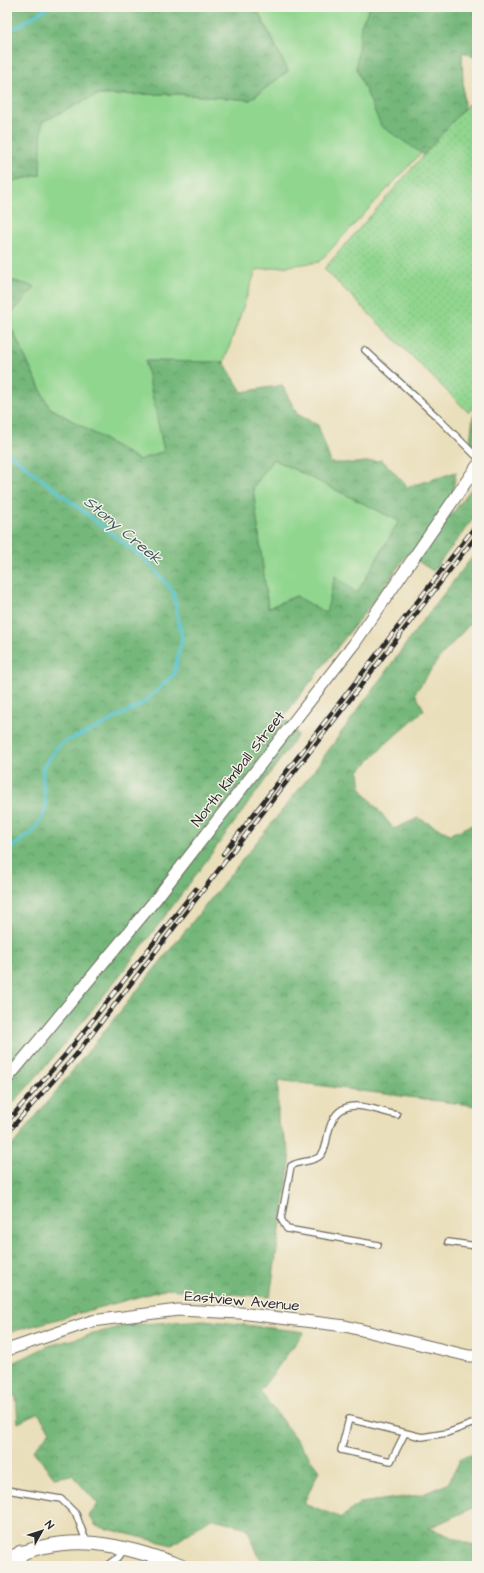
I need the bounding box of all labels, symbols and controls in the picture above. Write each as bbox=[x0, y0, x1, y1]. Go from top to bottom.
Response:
water label: Stony Creek bbox=[78, 491, 168, 571]
street label: North Kimball Street bbox=[186, 707, 290, 831]
street label: Eastview Avenue bbox=[184, 1286, 300, 1316]
north arrow bbox=[22, 1511, 62, 1551]
text: N bbox=[41, 1518, 57, 1532]

